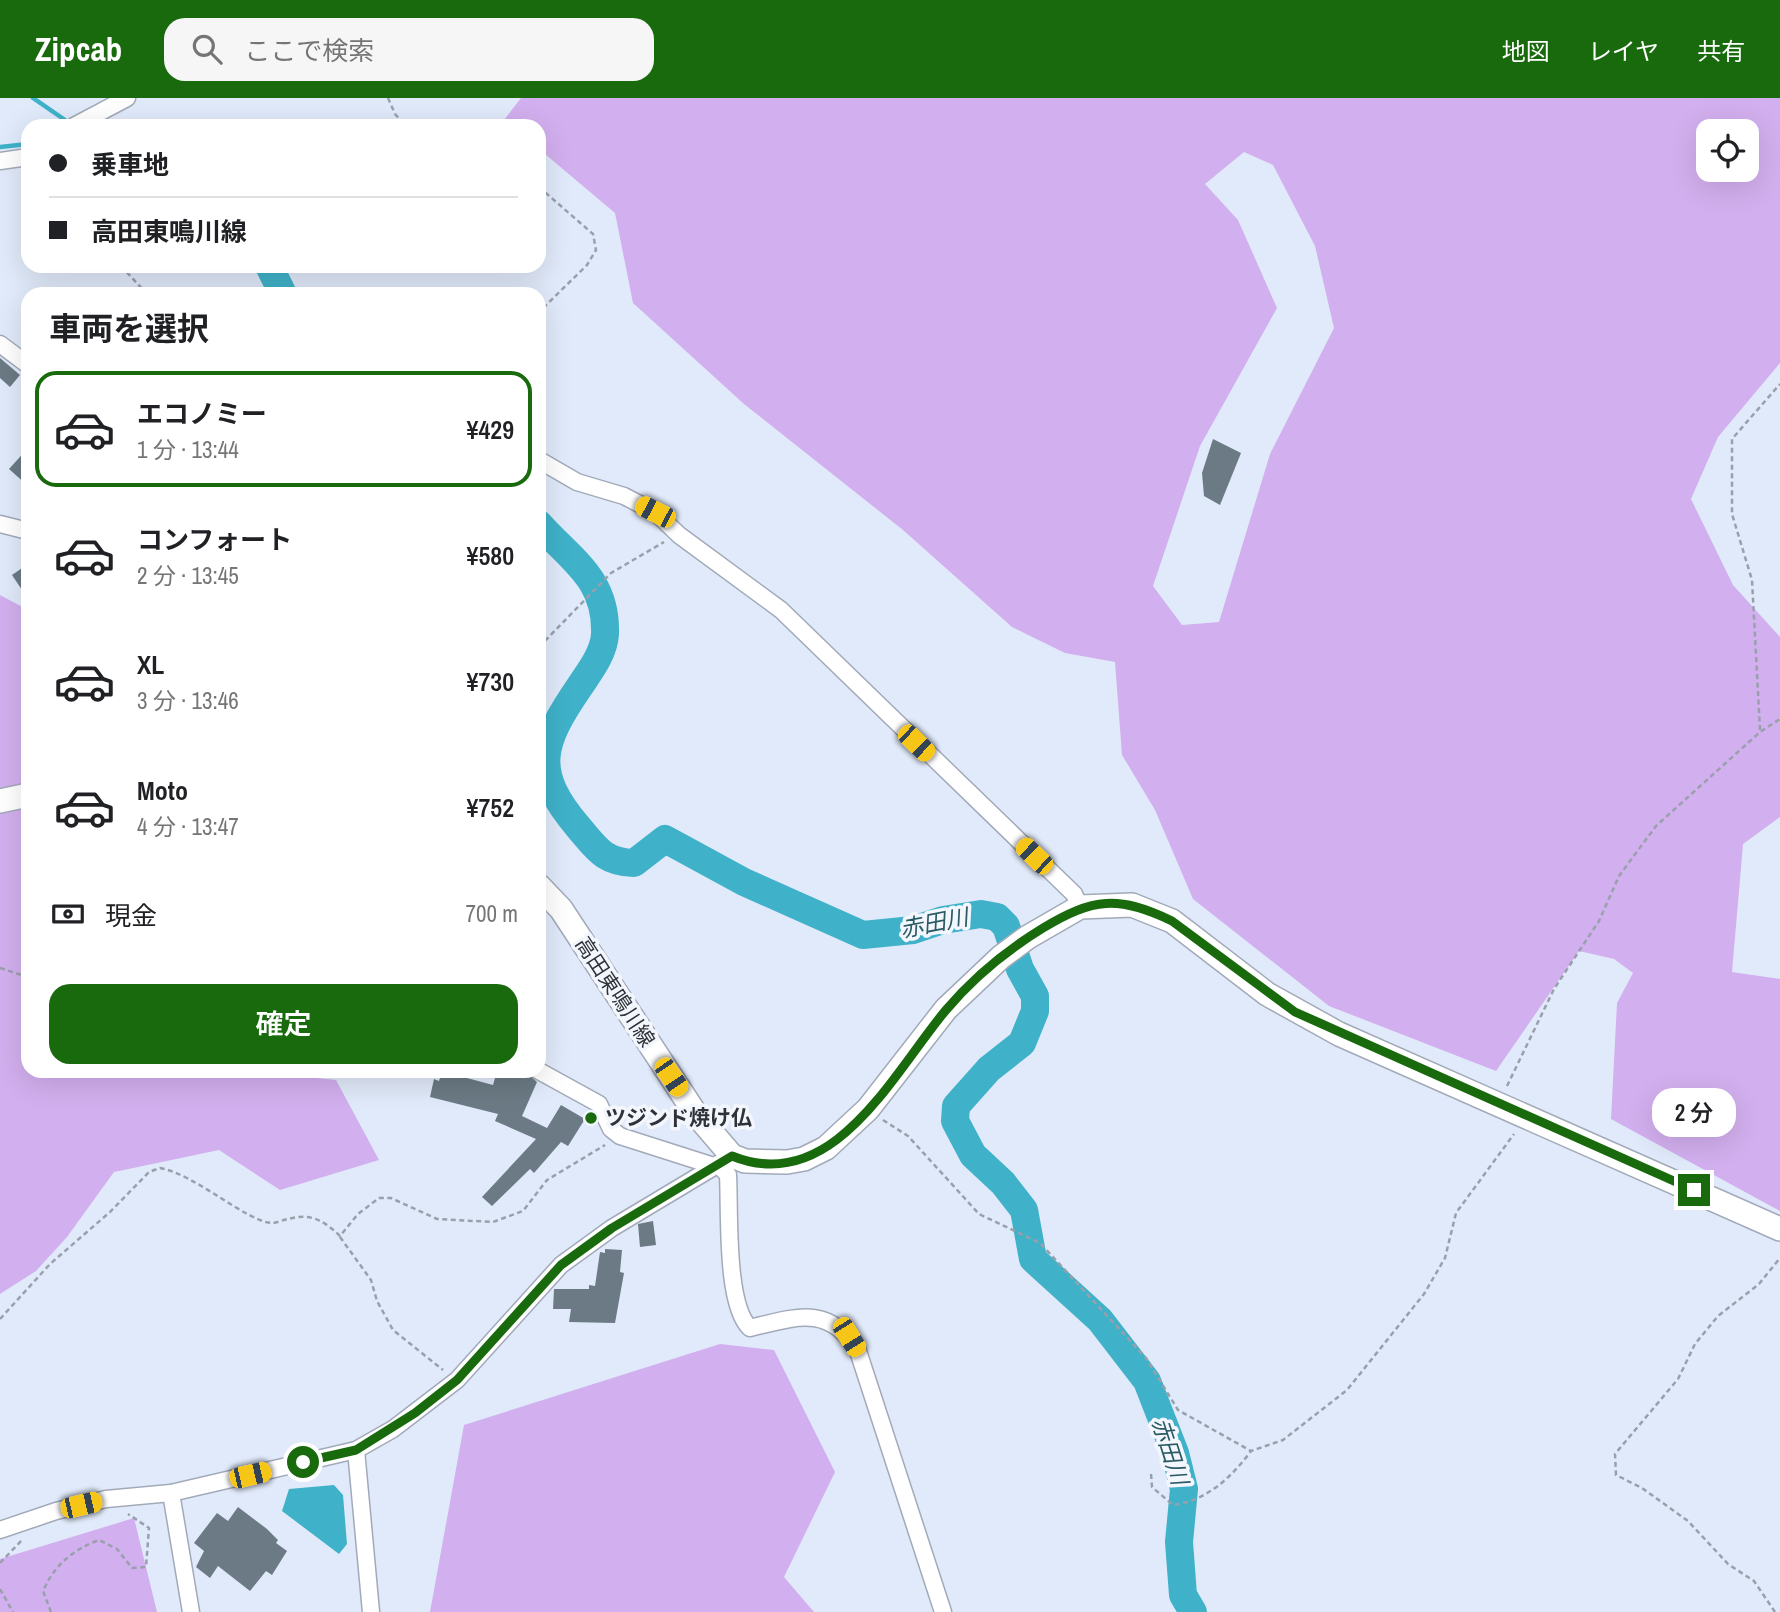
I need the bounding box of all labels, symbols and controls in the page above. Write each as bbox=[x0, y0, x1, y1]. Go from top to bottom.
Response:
search box bbox=[164, 18, 654, 81]
text: Zipcab bbox=[35, 27, 122, 71]
icon: search bbox=[188, 30, 226, 68]
text: ここで検索 bbox=[244, 33, 374, 68]
text: 地図 bbox=[1502, 35, 1550, 67]
text: レイヤ bbox=[1588, 35, 1659, 67]
text: 共有 bbox=[1697, 35, 1745, 67]
map controls bbox=[1696, 119, 1759, 182]
button: locate bbox=[1696, 119, 1759, 182]
text: 乗車地 bbox=[91, 147, 169, 182]
text: 高田東鳴川線 bbox=[91, 214, 247, 249]
text: 車両を選択 bbox=[49, 307, 209, 350]
text: エコノミー bbox=[137, 396, 267, 431]
icon: car bbox=[53, 398, 116, 461]
text: ¥429 bbox=[467, 412, 514, 447]
text: 1 分 · 13:44 bbox=[137, 434, 239, 465]
car bbox=[632, 493, 679, 531]
text: コンフォート bbox=[137, 522, 292, 557]
icon: car bbox=[53, 524, 116, 587]
text: ¥580 bbox=[467, 538, 514, 573]
text: 2 分 · 13:45 bbox=[137, 560, 239, 591]
text: XL bbox=[137, 647, 164, 682]
icon: car bbox=[53, 650, 116, 713]
text: ¥730 bbox=[467, 664, 514, 699]
text: 3 分 · 13:46 bbox=[137, 685, 239, 716]
car bbox=[894, 721, 939, 765]
text: Moto bbox=[137, 773, 188, 808]
icon: car bbox=[53, 776, 116, 839]
text: ¥752 bbox=[467, 790, 514, 825]
text: 4 分 · 13:47 bbox=[137, 811, 239, 842]
car bbox=[1012, 834, 1057, 878]
icon: cash bbox=[49, 895, 87, 933]
text: 現金 bbox=[105, 898, 157, 933]
text: 700 m bbox=[466, 898, 518, 929]
water label: 赤田川 bbox=[897, 900, 974, 944]
street label: 高田東鳴川線 bbox=[569, 931, 662, 1052]
button: 確定 bbox=[49, 984, 518, 1064]
car bbox=[651, 1054, 692, 1100]
callout: 2 分 bbox=[1652, 1088, 1736, 1138]
text: 2 分 bbox=[1675, 1097, 1713, 1128]
place label: ツジンド焼け仏 bbox=[605, 1103, 752, 1132]
marker: ツジンド焼け仏 bbox=[583, 1110, 599, 1126]
route end bbox=[1678, 1174, 1710, 1206]
car bbox=[829, 1314, 870, 1360]
water label: 赤田川 bbox=[1145, 1413, 1197, 1491]
route start bbox=[287, 1446, 319, 1478]
car bbox=[228, 1460, 273, 1490]
car bbox=[59, 1490, 104, 1520]

